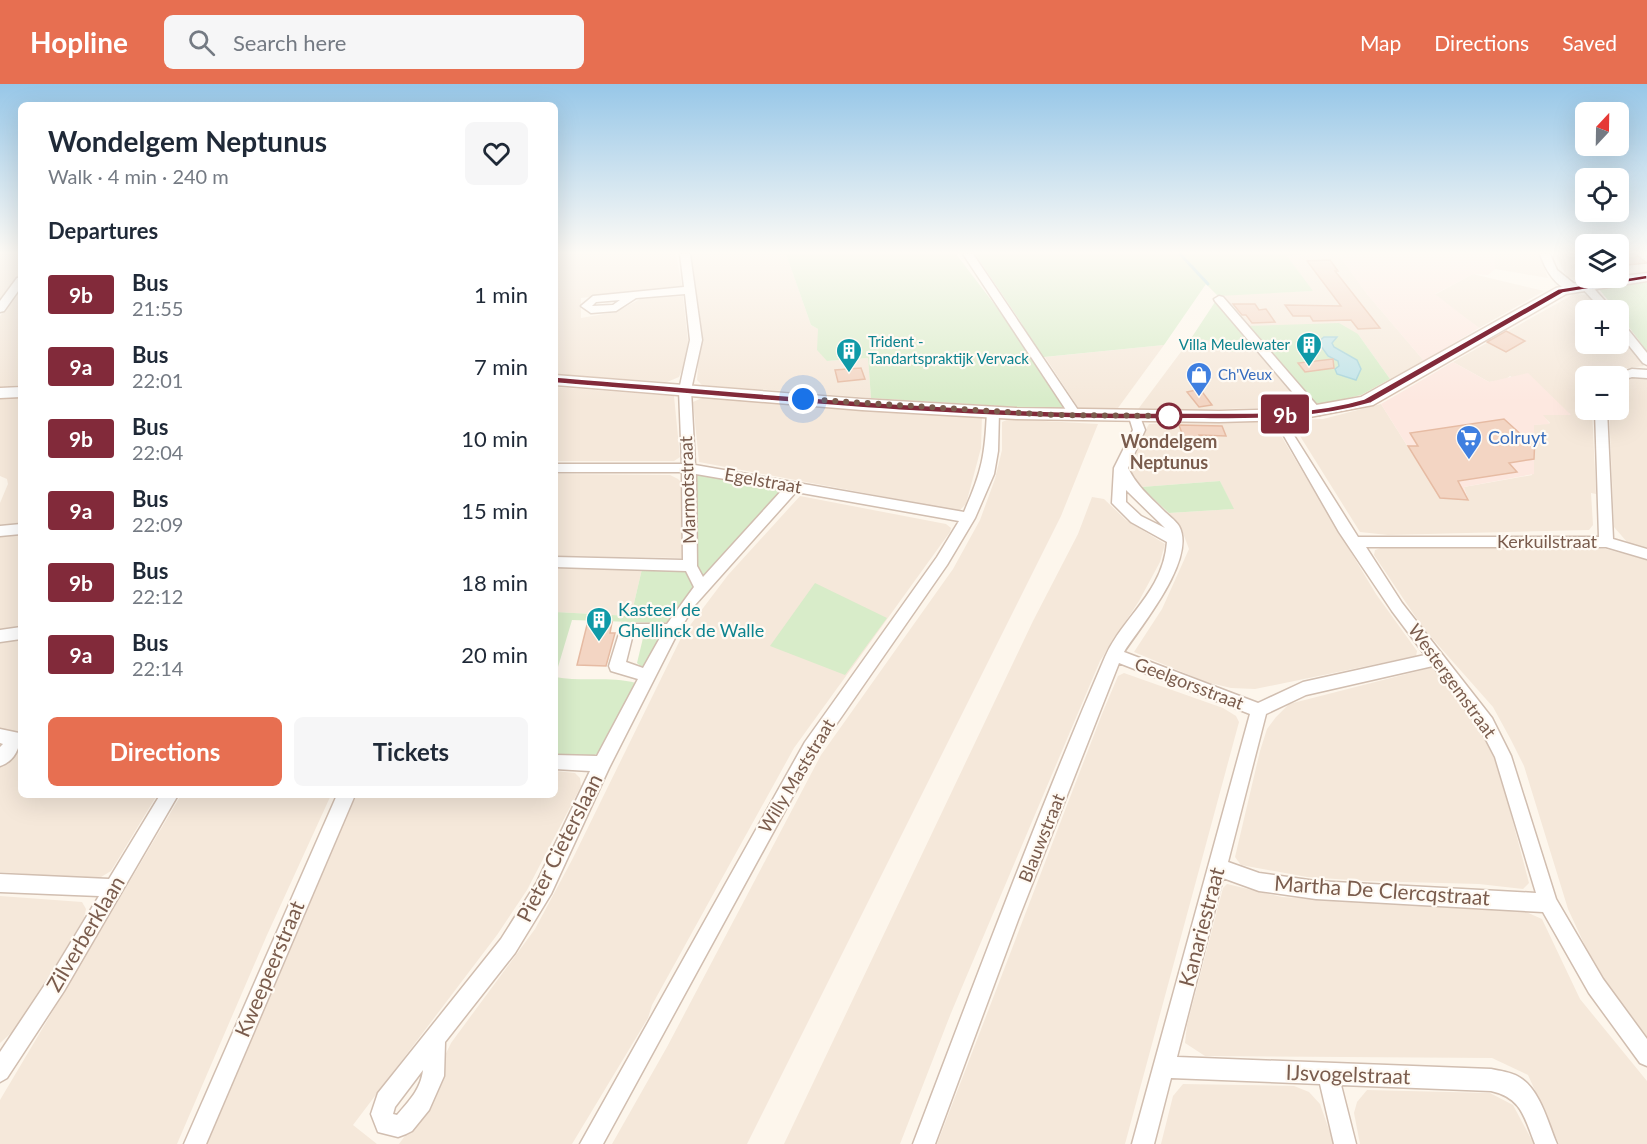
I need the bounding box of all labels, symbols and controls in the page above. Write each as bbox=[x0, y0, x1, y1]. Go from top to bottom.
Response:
search box bbox=[164, 15, 584, 69]
text: Hopline bbox=[30, 25, 128, 59]
icon: search bbox=[185, 26, 218, 59]
text: Search here bbox=[233, 29, 346, 56]
text: Map bbox=[1360, 30, 1401, 55]
text: Directions bbox=[1434, 30, 1529, 55]
text: Saved bbox=[1562, 30, 1617, 55]
north arrow bbox=[1575, 102, 1629, 156]
map controls bbox=[1575, 102, 1629, 420]
button: heart bbox=[465, 122, 528, 185]
text: Wondelgem Neptunus bbox=[48, 124, 327, 158]
text: Walk · 4 min · 240 m bbox=[48, 164, 229, 188]
button: locate bbox=[1575, 168, 1629, 222]
text: Departures bbox=[48, 217, 158, 244]
button: layers bbox=[1575, 234, 1629, 288]
text: Bus bbox=[132, 269, 168, 296]
text: 1 min bbox=[474, 281, 528, 308]
text: 9b bbox=[69, 282, 93, 307]
text: 21:55 bbox=[132, 296, 183, 320]
button: + bbox=[1575, 300, 1629, 354]
building icon: Villa Meulewater bbox=[1294, 330, 1324, 368]
place label: Trident - Tandartspraktijk Vervack bbox=[868, 332, 1029, 367]
place label: Villa Meulewater bbox=[1179, 335, 1291, 353]
building icon: Trident - Tandartspraktijk Vervack bbox=[834, 336, 864, 374]
text: Bus bbox=[132, 341, 168, 368]
text: 7 min bbox=[474, 353, 528, 380]
text: 9a bbox=[70, 354, 92, 379]
shop icon: Ch'Veux bbox=[1184, 360, 1214, 398]
place label: Ch'Veux bbox=[1218, 365, 1273, 383]
button: − bbox=[1575, 366, 1629, 420]
text: 22:01 bbox=[132, 368, 183, 392]
your location bbox=[788, 384, 818, 414]
line badge: 9b bbox=[1258, 394, 1312, 434]
text: 9b bbox=[1273, 402, 1297, 427]
marker: Wondelgem Neptunus bbox=[1156, 403, 1182, 429]
text: Bus bbox=[132, 413, 168, 440]
supermarket icon: Colruyt bbox=[1454, 423, 1484, 461]
text: 10 min bbox=[461, 425, 528, 452]
text: 9b bbox=[69, 426, 93, 451]
place label: Colruyt bbox=[1488, 426, 1547, 448]
place label: Wondelgem Neptunus bbox=[1121, 430, 1217, 473]
street label: Marmotstraat bbox=[674, 435, 700, 544]
text: 22:04 bbox=[132, 440, 183, 464]
street label: Egelstraat bbox=[723, 462, 804, 498]
text: Bus bbox=[132, 485, 168, 512]
text: 15 min bbox=[461, 497, 528, 524]
text: 9a bbox=[70, 498, 92, 523]
text: 22:09 bbox=[132, 512, 183, 536]
street label: Kerkuilstraat bbox=[1497, 530, 1598, 552]
text: Bus bbox=[132, 557, 168, 584]
text: 18 min bbox=[461, 569, 528, 596]
text: 9b bbox=[69, 570, 93, 595]
text: 22:12 bbox=[132, 584, 183, 608]
place label: Kasteel de Ghellinck de Walle bbox=[618, 598, 764, 641]
building icon: Kasteel de Ghellinck de Walle bbox=[584, 605, 614, 643]
street label: Westergemstraat bbox=[1404, 619, 1502, 742]
text: Bus bbox=[132, 629, 168, 656]
text: 20 min bbox=[461, 641, 528, 668]
text: 9a bbox=[70, 642, 92, 667]
street label: Geelgorsstraat bbox=[1132, 652, 1247, 714]
text: 22:14 bbox=[132, 656, 183, 680]
street label: Willy Maststraat bbox=[753, 714, 839, 837]
button: Directions bbox=[48, 717, 282, 786]
button: Tickets bbox=[294, 717, 528, 786]
street label: Pieter Cieterslaan bbox=[511, 769, 607, 925]
street label: Blauwstraat bbox=[1013, 790, 1069, 885]
street label: Kanariestraat bbox=[1173, 864, 1229, 989]
street label: Martha De Clercqstraat bbox=[1274, 870, 1491, 910]
street label: Zilverberklaan bbox=[40, 871, 129, 996]
street label: Kweepeerstraat bbox=[229, 896, 309, 1040]
street label: IJsvogelstraat bbox=[1285, 1059, 1411, 1088]

